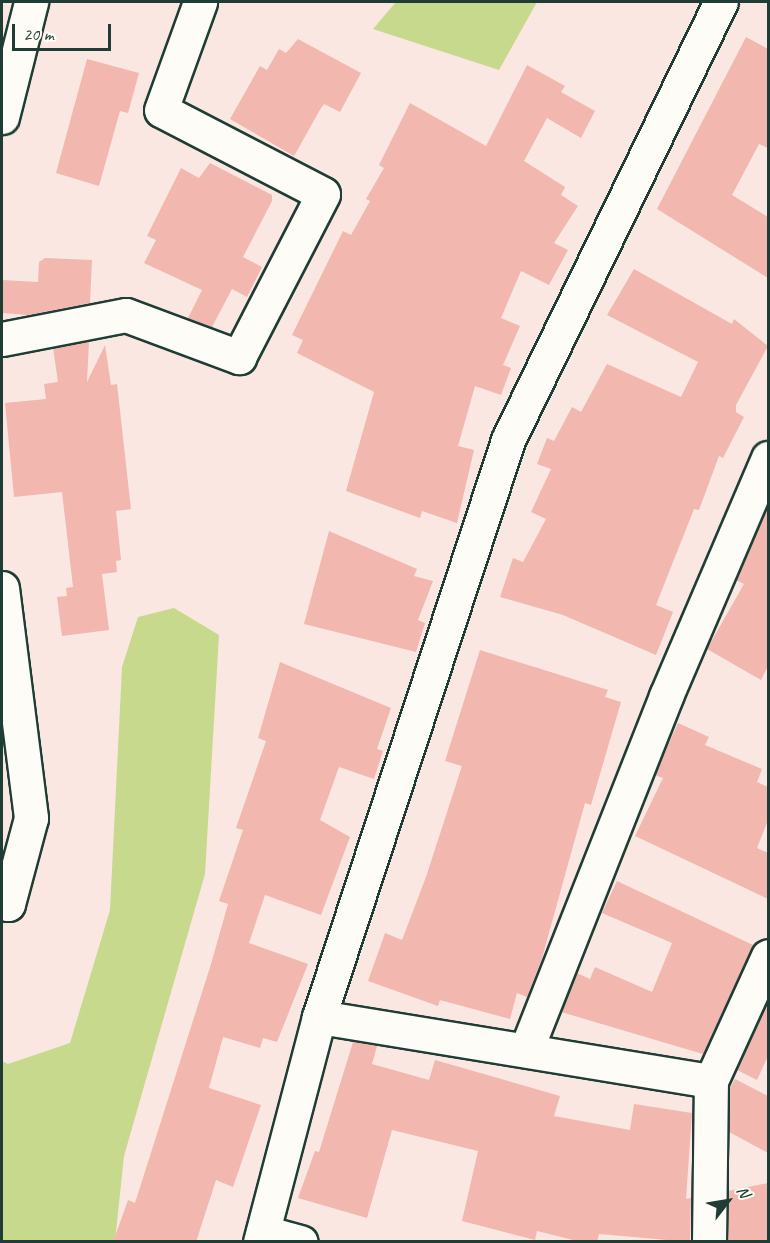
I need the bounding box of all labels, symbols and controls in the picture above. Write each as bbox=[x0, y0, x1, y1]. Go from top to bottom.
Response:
scale bar bbox=[15, 12, 114, 50]
text: 20 m bbox=[23, 23, 54, 45]
north arrow bbox=[698, 1171, 758, 1231]
text: N bbox=[732, 1182, 755, 1201]

